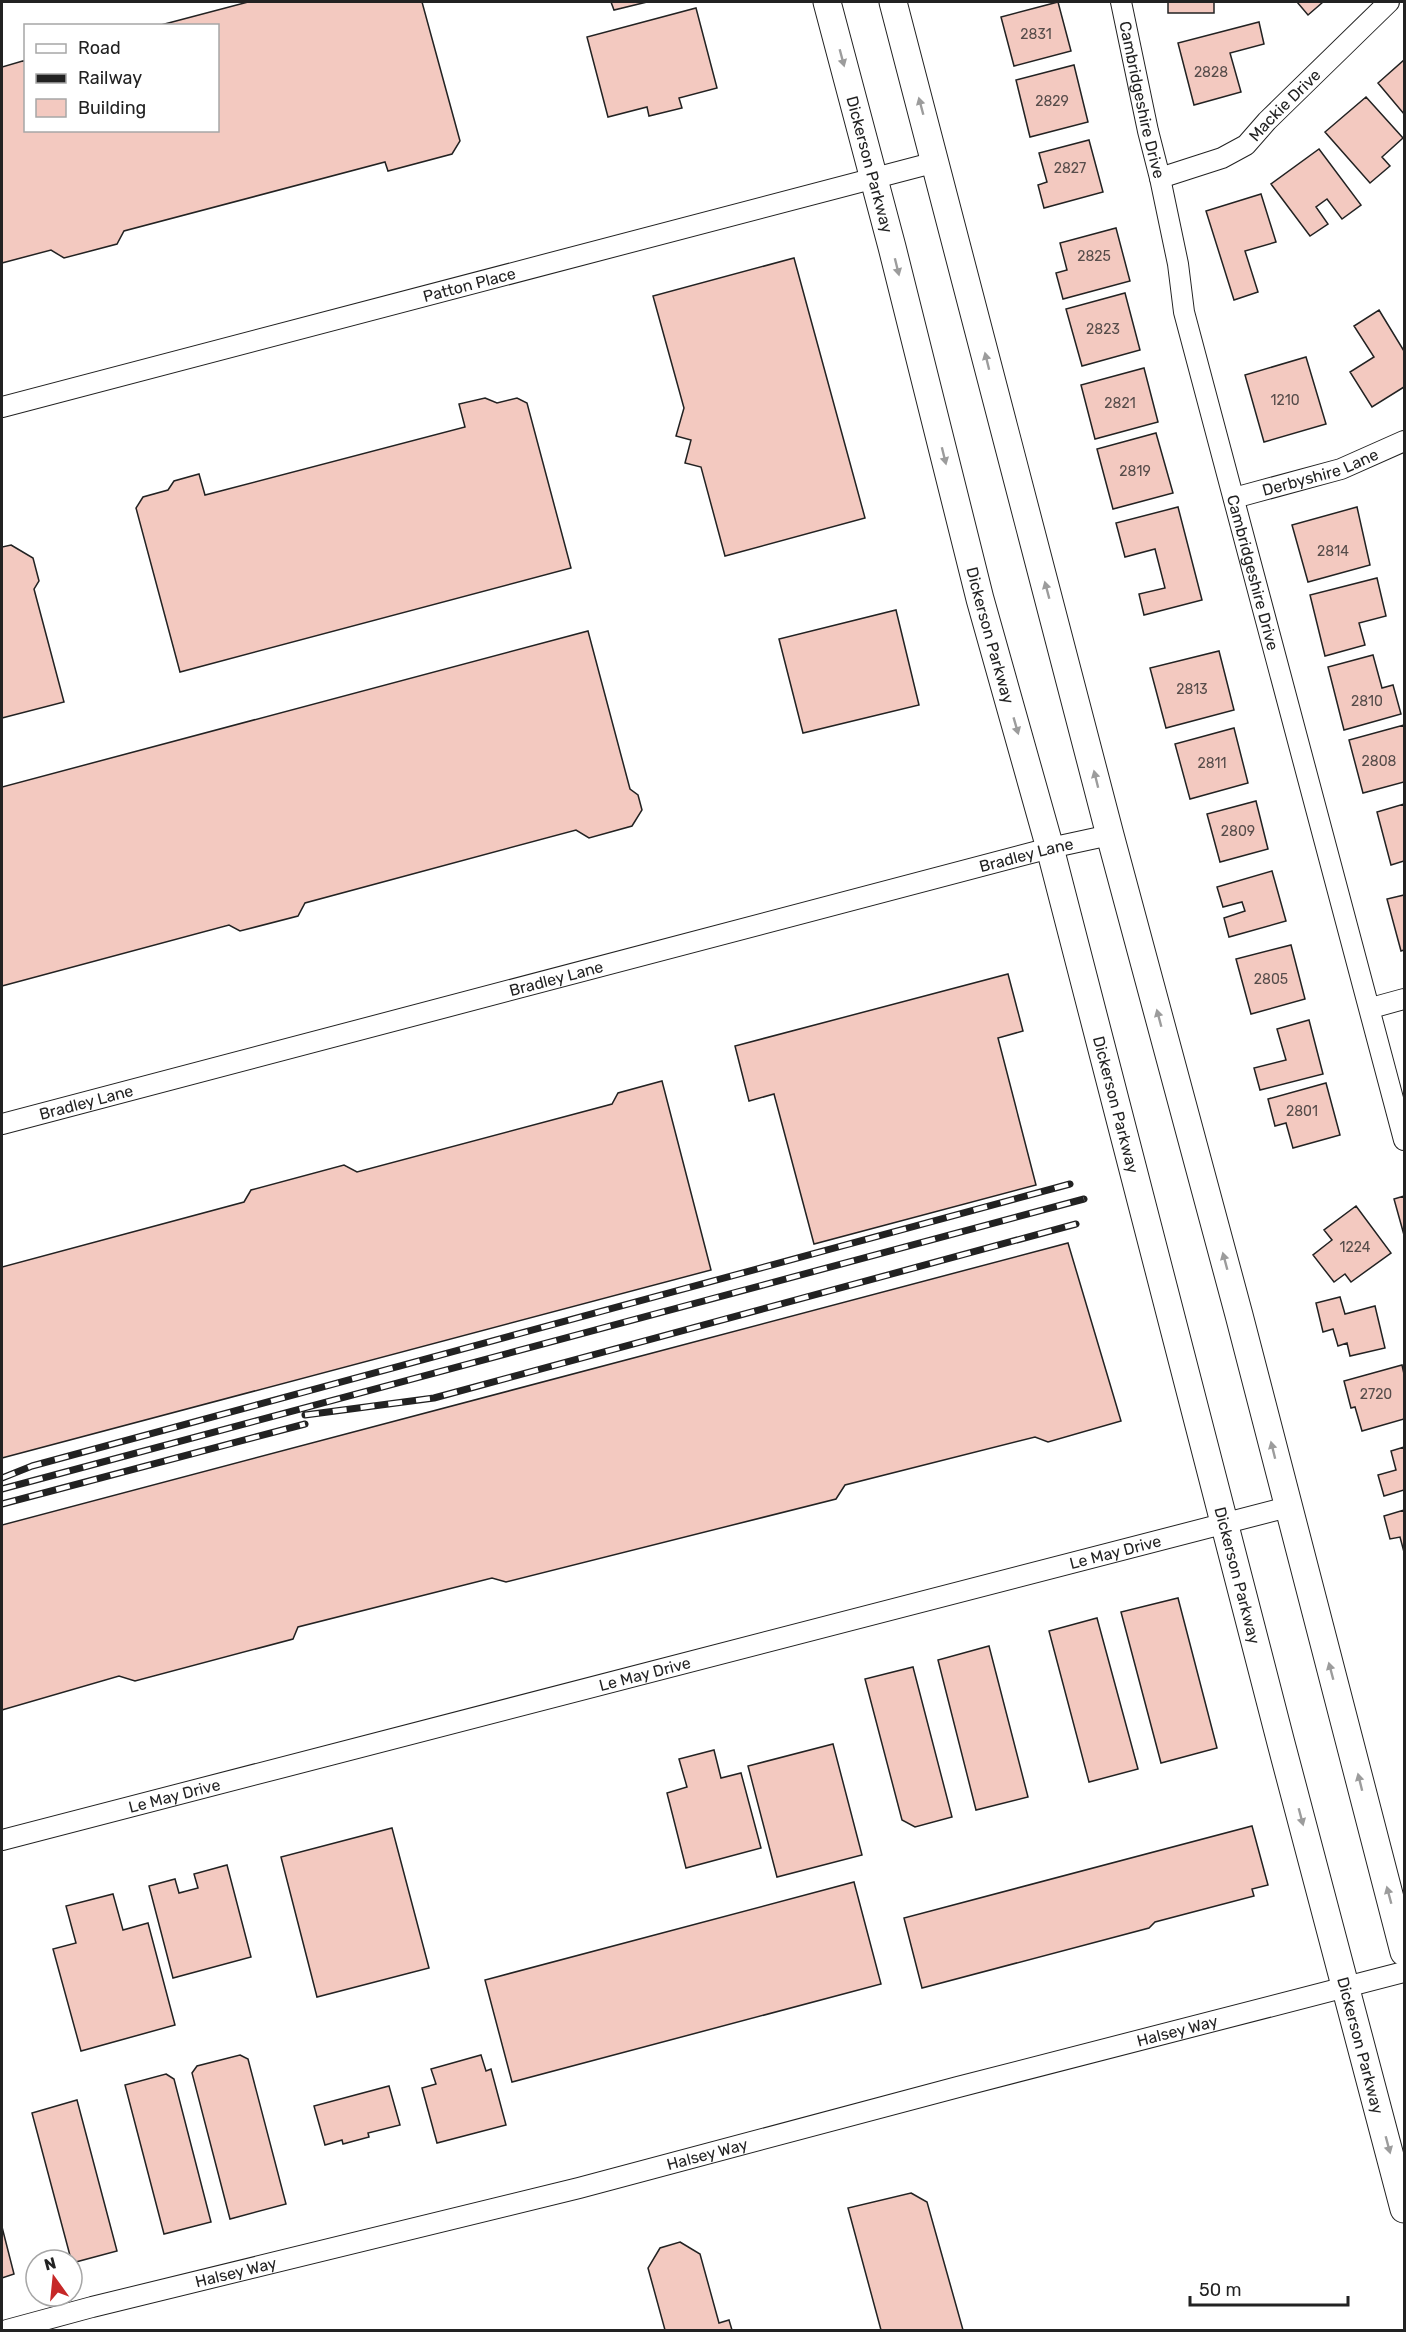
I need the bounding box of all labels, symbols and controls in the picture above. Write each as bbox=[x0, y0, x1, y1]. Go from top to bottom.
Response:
street label: Cambridgeshire Drive bbox=[1115, 20, 1169, 180]
legend bbox=[24, 24, 219, 132]
house number: 2831 bbox=[1020, 26, 1052, 43]
text: Road bbox=[78, 37, 121, 59]
one-way arrow bbox=[838, 49, 848, 67]
house number: 2828 bbox=[1194, 64, 1228, 81]
street label: Mackie Drive bbox=[1245, 65, 1325, 145]
text: Railway bbox=[78, 67, 142, 89]
house number: 2829 bbox=[1035, 93, 1069, 110]
street label: Dickerson Parkway bbox=[842, 94, 897, 235]
text: Building bbox=[78, 97, 146, 119]
one-way arrow bbox=[915, 97, 925, 115]
house number: 2827 bbox=[1054, 160, 1086, 177]
house number: 2825 bbox=[1077, 248, 1111, 265]
one-way arrow bbox=[893, 258, 903, 276]
street label: Patton Place bbox=[421, 264, 518, 306]
house number: 2823 bbox=[1086, 321, 1120, 338]
one-way arrow bbox=[981, 352, 991, 370]
house number: 1210 bbox=[1270, 392, 1300, 409]
house number: 2821 bbox=[1104, 395, 1136, 412]
street label: Derbyshire Lane bbox=[1260, 445, 1381, 500]
one-way arrow bbox=[940, 447, 950, 465]
house number: 2819 bbox=[1119, 463, 1151, 480]
street label: Cambridgeshire Drive bbox=[1223, 493, 1283, 653]
house number: 2814 bbox=[1317, 543, 1349, 560]
street label: Dickerson Parkway bbox=[962, 565, 1018, 706]
one-way arrow bbox=[1042, 581, 1052, 599]
house number: 2813 bbox=[1176, 681, 1208, 698]
house number: 2810 bbox=[1351, 693, 1383, 710]
one-way arrow bbox=[1012, 717, 1021, 735]
house number: 2808 bbox=[1362, 753, 1397, 770]
house number: 2811 bbox=[1197, 755, 1227, 772]
one-way arrow bbox=[1090, 770, 1100, 788]
house number: 2809 bbox=[1221, 823, 1255, 840]
street label: Bradley Lane bbox=[977, 834, 1075, 876]
street label: Bradley Lane bbox=[507, 957, 605, 1000]
house number: 2805 bbox=[1254, 971, 1288, 988]
one-way arrow bbox=[1154, 1009, 1164, 1028]
street label: Dickerson Parkway bbox=[1089, 1034, 1143, 1176]
street label: Bradley Lane bbox=[37, 1081, 135, 1124]
house number: 2801 bbox=[1286, 1103, 1318, 1120]
house number: 1224 bbox=[1340, 1239, 1371, 1256]
one-way arrow bbox=[1219, 1252, 1229, 1270]
house number: 2720 bbox=[1360, 1386, 1392, 1403]
one-way arrow bbox=[1268, 1441, 1278, 1459]
street label: Dickerson Parkway bbox=[1210, 1505, 1264, 1646]
street label: Le May Drive bbox=[1068, 1531, 1163, 1573]
street label: Le May Drive bbox=[597, 1653, 693, 1695]
one-way arrow bbox=[1326, 1662, 1335, 1680]
one-way arrow bbox=[1355, 1773, 1364, 1791]
street label: Le May Drive bbox=[127, 1775, 222, 1817]
one-way arrow bbox=[1297, 1808, 1306, 1826]
one-way arrow bbox=[1384, 1886, 1394, 1904]
street label: Dickerson Parkway bbox=[1333, 1975, 1388, 2116]
street label: Halsey Way bbox=[1135, 2011, 1220, 2051]
street label: Halsey Way bbox=[665, 2134, 750, 2174]
one-way arrow bbox=[1383, 2136, 1393, 2155]
north arrow bbox=[24, 2248, 84, 2308]
text: N bbox=[42, 2253, 58, 2275]
street label: Halsey Way bbox=[193, 2253, 279, 2291]
scale bar bbox=[1190, 2269, 1348, 2307]
text: 50 m bbox=[1199, 2279, 1242, 2301]

